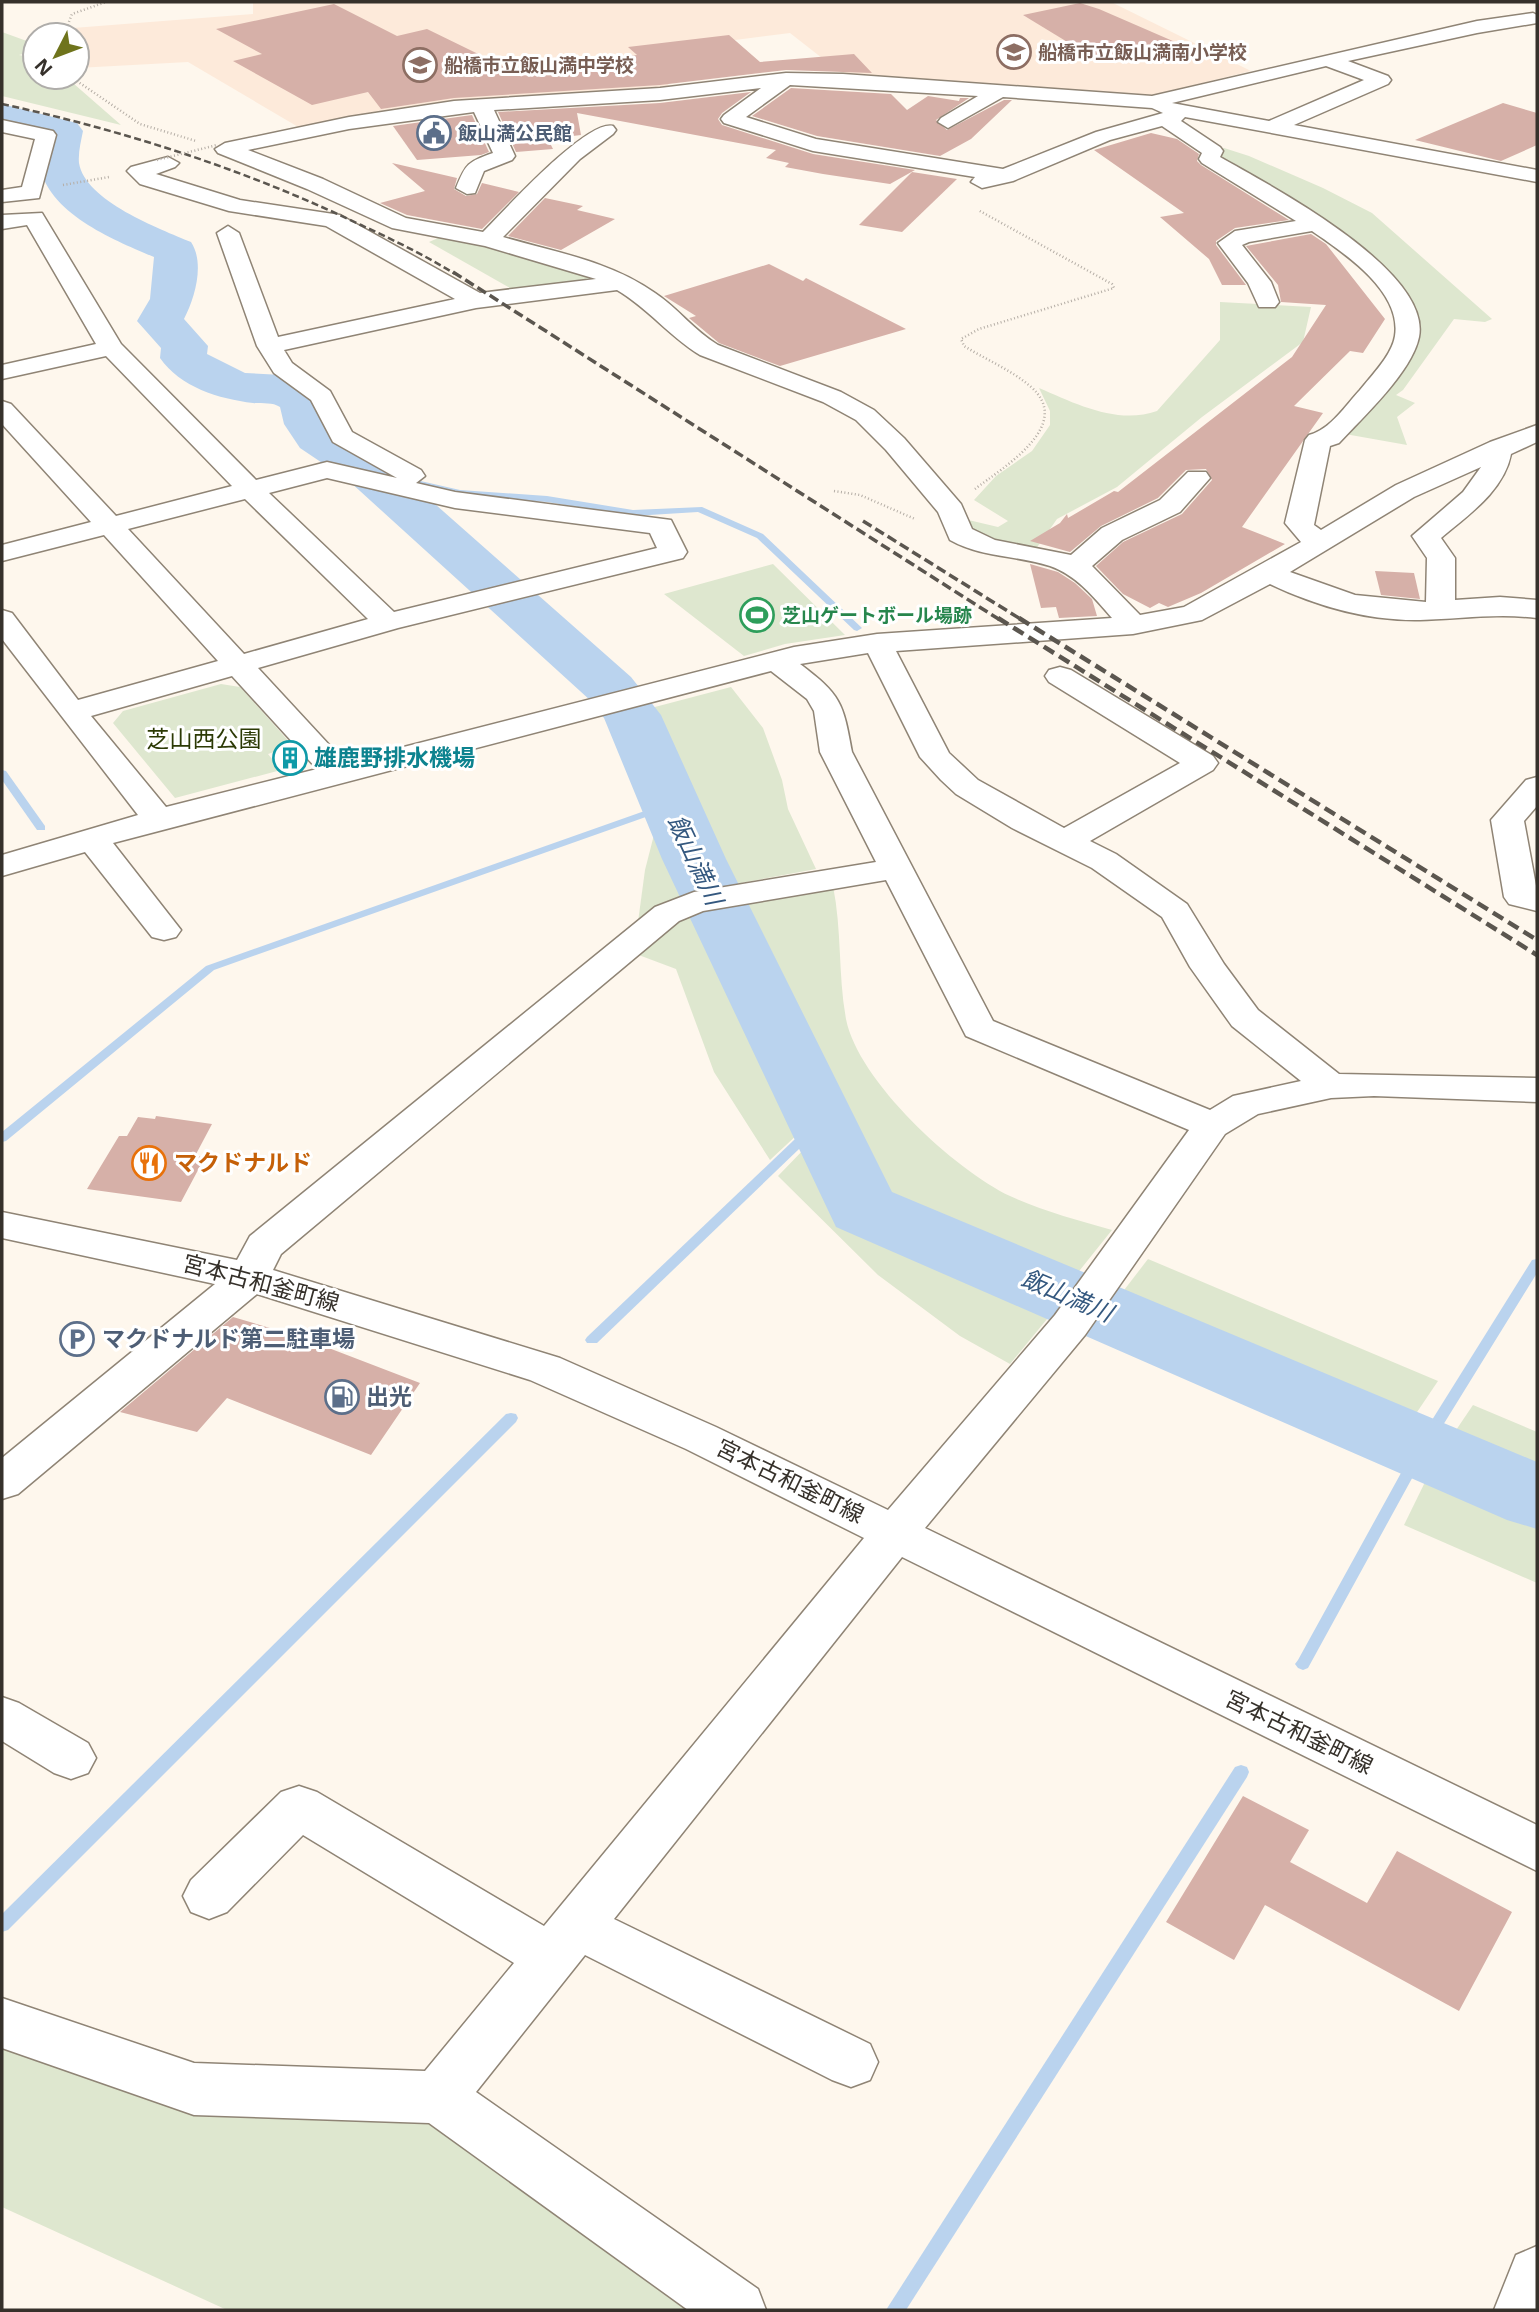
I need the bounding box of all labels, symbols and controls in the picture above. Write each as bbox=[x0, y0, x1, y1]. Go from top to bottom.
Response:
north arrow bbox=[21, 21, 91, 91]
school or university icon: 船橋市立飯山満南小学校 bbox=[995, 33, 1033, 71]
place label: 船橋市立飯山満南小学校 bbox=[1038, 39, 1247, 65]
school or university icon: 船橋市立飯山満中学校 bbox=[401, 46, 439, 84]
place label: 船橋市立飯山満中学校 bbox=[444, 52, 634, 78]
text: N bbox=[29, 53, 58, 82]
public building icon: 飯山満公民館 bbox=[415, 114, 453, 152]
place label: 飯山満公民館 bbox=[458, 120, 572, 146]
sports icon: 芝山ゲートボール場跡 bbox=[738, 596, 776, 634]
place label: 芝山ゲートボール場跡 bbox=[782, 602, 972, 628]
park label: 芝山西公園 bbox=[147, 722, 262, 754]
building icon: 雄鹿野排水機場 bbox=[271, 739, 309, 777]
place label: 雄鹿野排水機場 bbox=[314, 741, 475, 773]
water label: 飯山満川 bbox=[661, 809, 733, 913]
restaurant icon: マクドナルド bbox=[130, 1144, 168, 1182]
place label: マクドナルド bbox=[174, 1146, 312, 1178]
street label: 宮本古和釜町線 bbox=[179, 1246, 343, 1318]
water label: 飯山満川 bbox=[1017, 1261, 1121, 1330]
parking icon: マクドナルド第二駐車場 bbox=[58, 1320, 96, 1358]
place label: マクドナルド第二駐車場 bbox=[102, 1322, 355, 1354]
fuel station icon: 出光 bbox=[323, 1378, 361, 1416]
place label: 出光 bbox=[366, 1380, 412, 1412]
street label: 宮本古和釜町線 bbox=[711, 1430, 870, 1530]
street label: 宮本古和釜町線 bbox=[1220, 1681, 1379, 1781]

